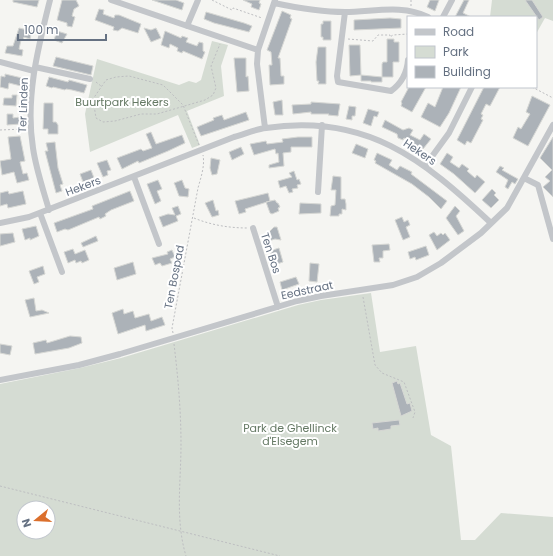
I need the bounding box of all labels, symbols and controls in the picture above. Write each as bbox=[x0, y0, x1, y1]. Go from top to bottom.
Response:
scale bar bbox=[18, 16, 106, 42]
legend bbox=[407, 16, 537, 88]
text: 100 m bbox=[24, 21, 58, 38]
text: Road bbox=[443, 23, 474, 40]
text: Park bbox=[443, 43, 470, 60]
text: Building bbox=[443, 63, 491, 80]
street label: Ter Linden bbox=[14, 77, 32, 133]
park label: Buurtpark Hekers bbox=[75, 94, 169, 110]
street label: Hekers bbox=[400, 135, 440, 169]
street label: Hekers bbox=[63, 172, 103, 200]
street label: Ten Bos bbox=[257, 230, 285, 276]
street label: Ten Bospad bbox=[160, 244, 188, 310]
street label: Eedstraat bbox=[280, 277, 334, 303]
park label: Park de Ghellinck d'Elsegem bbox=[243, 420, 337, 449]
north arrow bbox=[16, 500, 56, 540]
text: N bbox=[18, 517, 35, 530]

